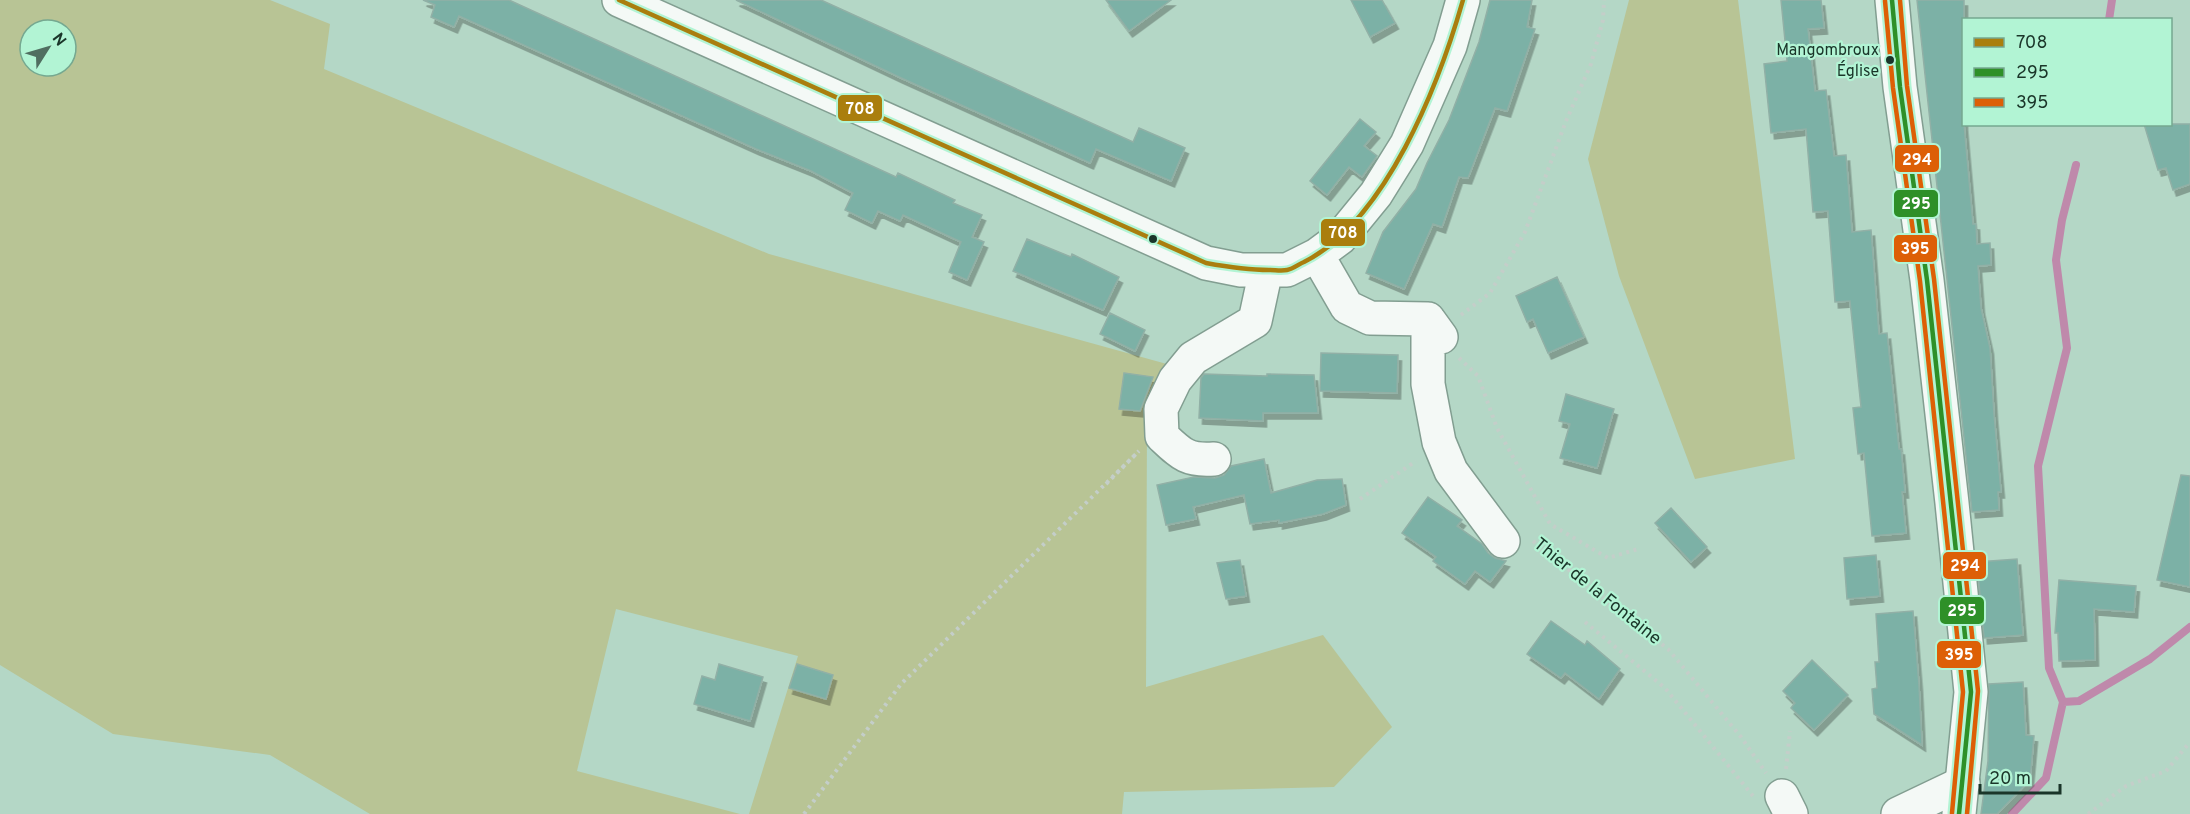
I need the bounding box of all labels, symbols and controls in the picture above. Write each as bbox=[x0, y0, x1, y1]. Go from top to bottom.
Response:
north arrow bbox=[18, 18, 78, 78]
legend bbox=[1962, 18, 2172, 126]
text: N bbox=[47, 30, 70, 51]
text: 708 bbox=[2016, 32, 2047, 55]
place label: Mangombroux Église bbox=[1776, 41, 1879, 82]
marker: Mangombroux Église bbox=[1884, 54, 1896, 66]
text: 295 bbox=[2016, 62, 2049, 85]
text: 395 bbox=[2016, 92, 2048, 115]
line badge: 708 bbox=[837, 94, 883, 122]
text: 708 bbox=[845, 100, 875, 120]
line badge: 294 bbox=[1894, 144, 1940, 173]
text: 294 bbox=[1902, 151, 1932, 171]
line badge: 295 bbox=[1893, 189, 1939, 218]
text: 295 bbox=[1901, 195, 1931, 215]
line badge: 708 bbox=[1320, 218, 1366, 247]
text: 708 bbox=[1328, 224, 1358, 244]
unlabelled marker bbox=[1147, 233, 1159, 245]
line badge: 395 bbox=[1893, 234, 1938, 263]
text: 395 bbox=[1900, 240, 1930, 260]
street label: Thier de la Fontaine bbox=[1528, 533, 1666, 651]
line badge: 294 bbox=[1942, 551, 1987, 580]
text: 294 bbox=[1950, 557, 1980, 577]
line badge: 295 bbox=[1939, 596, 1985, 625]
text: 295 bbox=[1947, 602, 1977, 622]
line badge: 395 bbox=[1936, 640, 1982, 669]
text: 395 bbox=[1944, 646, 1974, 666]
scale bar bbox=[1980, 757, 2060, 795]
text: 20 m bbox=[1989, 768, 2031, 791]

